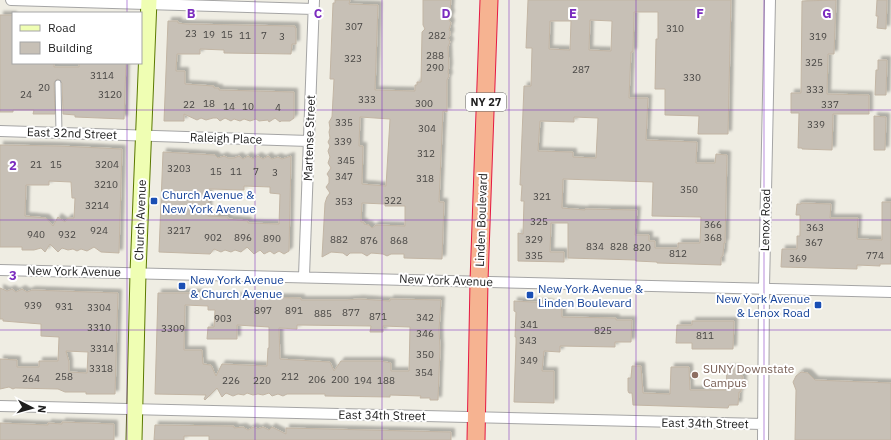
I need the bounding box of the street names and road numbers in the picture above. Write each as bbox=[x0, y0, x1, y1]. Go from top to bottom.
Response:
road number: NY 27 bbox=[466, 93, 506, 111]
street label: Martense Street bbox=[300, 95, 318, 181]
street label: East 32nd Street bbox=[27, 124, 117, 142]
street label: Raleigh Place bbox=[190, 129, 263, 147]
street label: Linden Boulevard bbox=[472, 173, 490, 267]
street label: Church Avenue bbox=[131, 179, 149, 261]
street label: Lenox Road bbox=[757, 189, 773, 251]
street label: New York Avenue bbox=[27, 263, 121, 279]
street label: New York Avenue bbox=[399, 271, 494, 289]
street label: East 34th Street bbox=[338, 407, 426, 423]
street label: East 34th Street bbox=[661, 415, 749, 431]

